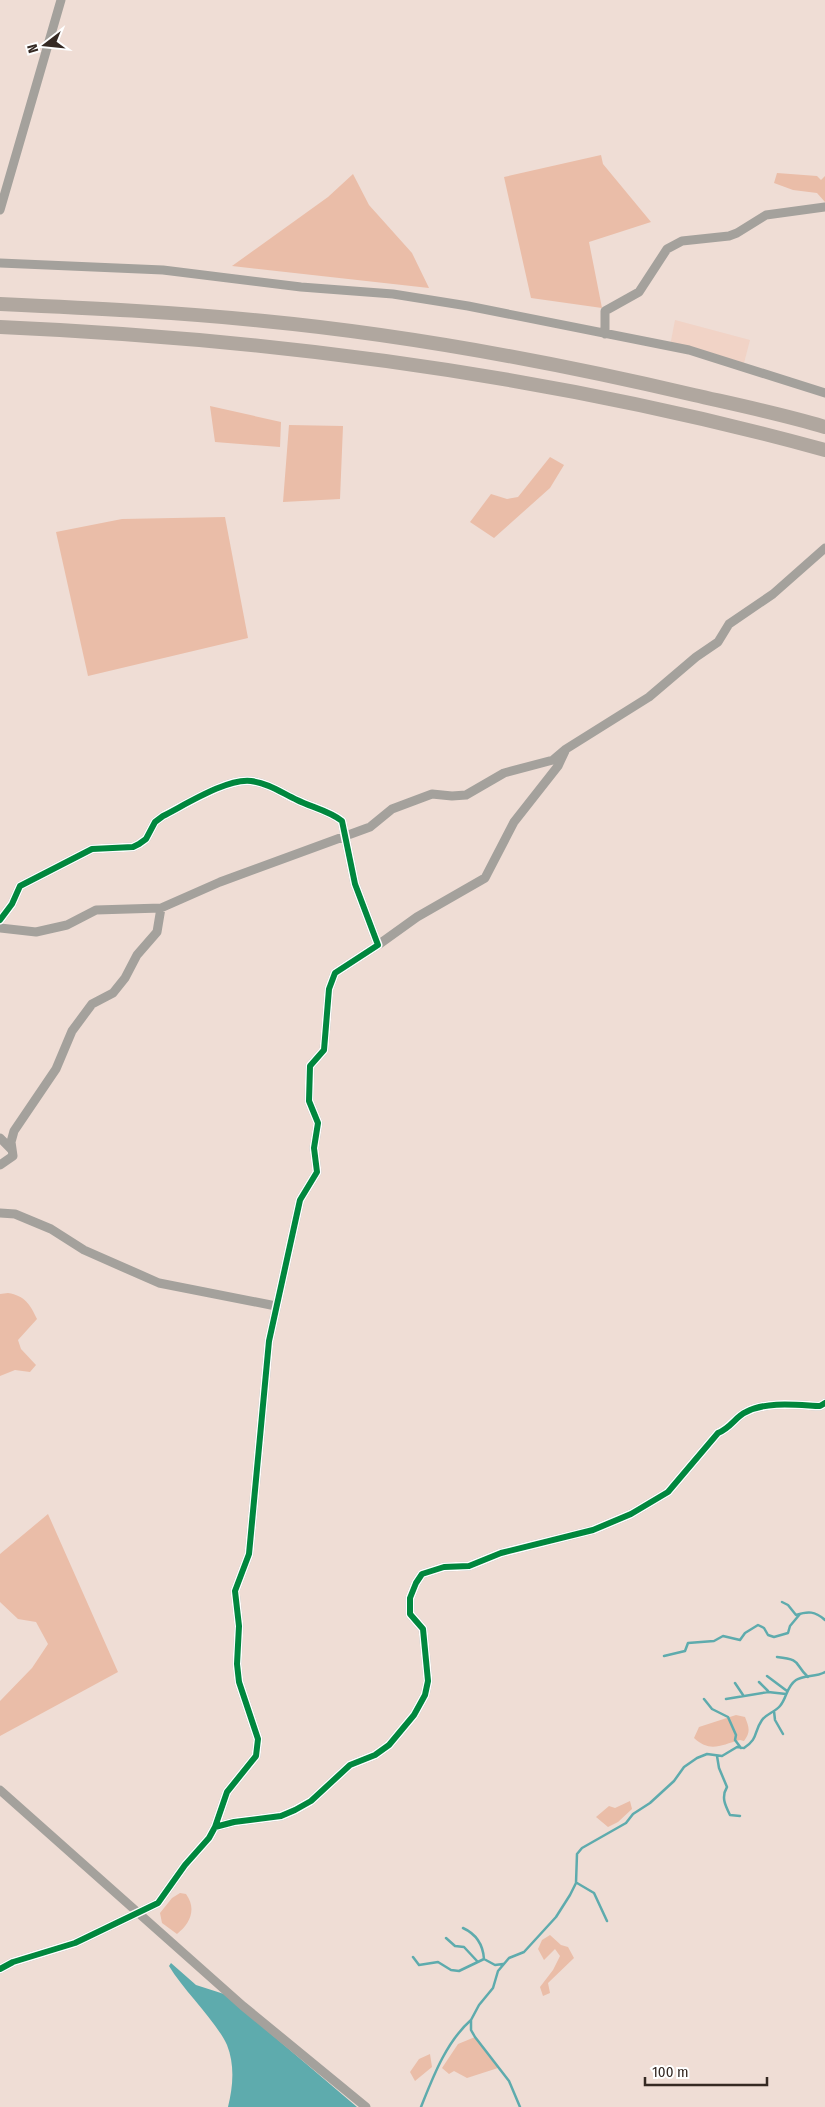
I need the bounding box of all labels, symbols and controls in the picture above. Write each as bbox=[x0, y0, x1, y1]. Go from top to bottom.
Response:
north arrow bbox=[20, 20, 70, 70]
text: N bbox=[24, 42, 42, 55]
scale bar bbox=[645, 2054, 768, 2086]
text: 100 m bbox=[652, 2063, 689, 2081]

